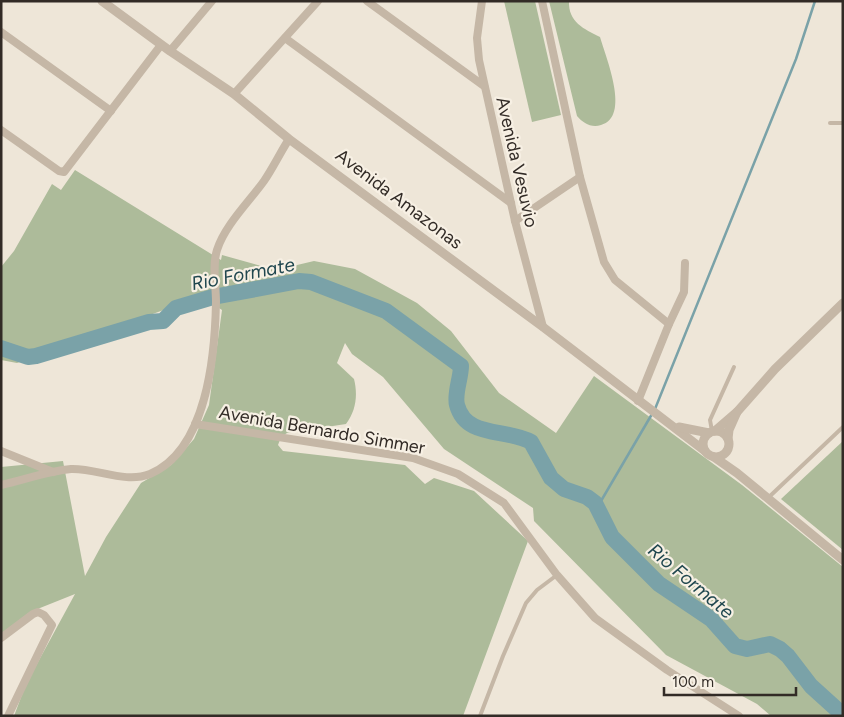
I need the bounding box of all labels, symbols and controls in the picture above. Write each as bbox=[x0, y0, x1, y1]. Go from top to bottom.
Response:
street label: Avenida Vesuvio bbox=[491, 95, 543, 229]
street label: Avenida Amazonas bbox=[331, 144, 467, 254]
water label: Rio Formate bbox=[189, 253, 297, 295]
street label: Avenida Bernardo Simmer bbox=[217, 401, 427, 459]
water label: Rio Formate bbox=[643, 539, 739, 624]
scale bar bbox=[664, 664, 796, 696]
text: 100 m bbox=[672, 673, 714, 691]

